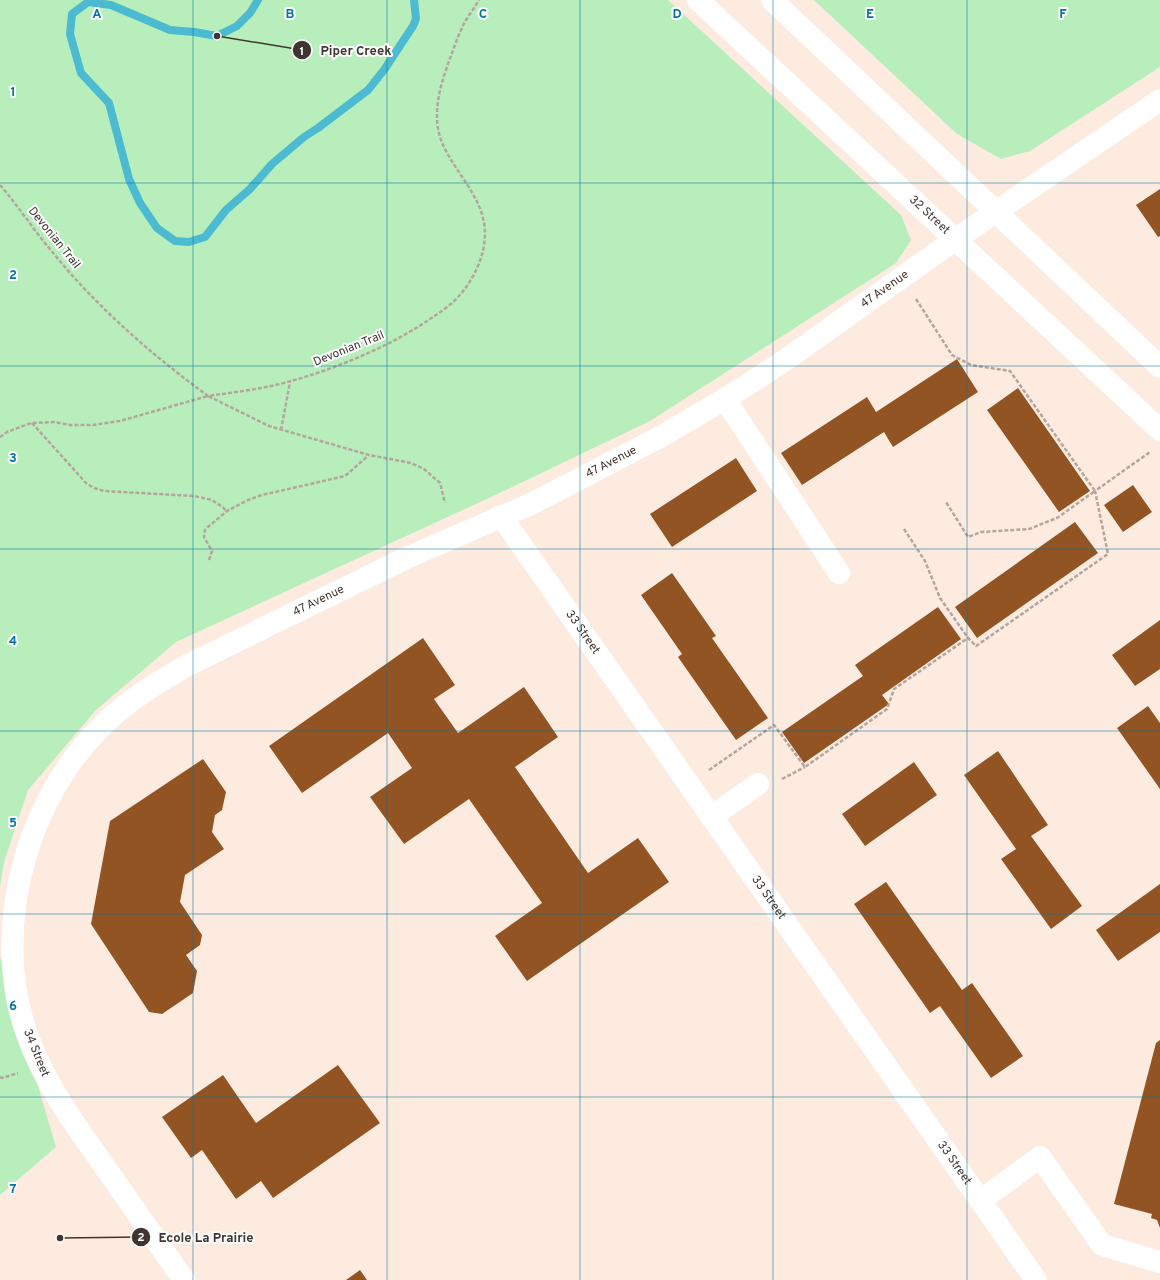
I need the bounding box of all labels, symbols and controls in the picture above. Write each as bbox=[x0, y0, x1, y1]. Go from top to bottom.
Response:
text: A bbox=[92, 7, 102, 23]
text: B bbox=[286, 7, 295, 23]
text: C bbox=[479, 7, 487, 23]
text: D bbox=[672, 7, 682, 23]
text: E bbox=[866, 7, 874, 23]
text: F bbox=[1059, 7, 1067, 23]
callout: Piper Creek bbox=[292, 38, 399, 63]
text: 1 bbox=[300, 44, 304, 60]
text: Piper Creek bbox=[321, 44, 391, 60]
text: 1 bbox=[10, 85, 16, 101]
street label: 32 Street bbox=[905, 192, 953, 238]
street label: Devonian Trail bbox=[24, 204, 84, 272]
street label: 47 Avenue bbox=[857, 267, 912, 312]
text: 2 bbox=[9, 268, 17, 284]
street label: Devonian Trail bbox=[311, 327, 387, 371]
street label: 47 Avenue bbox=[583, 442, 640, 482]
text: 3 bbox=[9, 451, 17, 467]
street label: 47 Avenue bbox=[290, 581, 347, 620]
street label: 33 Street bbox=[561, 607, 603, 658]
text: 4 bbox=[9, 634, 17, 650]
text: 5 bbox=[9, 816, 17, 832]
street label: 33 Street bbox=[747, 872, 789, 923]
text: 6 bbox=[9, 999, 17, 1015]
street label: 34 Street bbox=[19, 1027, 53, 1079]
street label: 33 Street bbox=[933, 1138, 975, 1188]
text: 7 bbox=[10, 1182, 17, 1198]
callout: Ecole La Prairie bbox=[131, 1225, 262, 1250]
text: 2 bbox=[137, 1230, 145, 1246]
text: Ecole La Prairie bbox=[159, 1231, 253, 1247]

